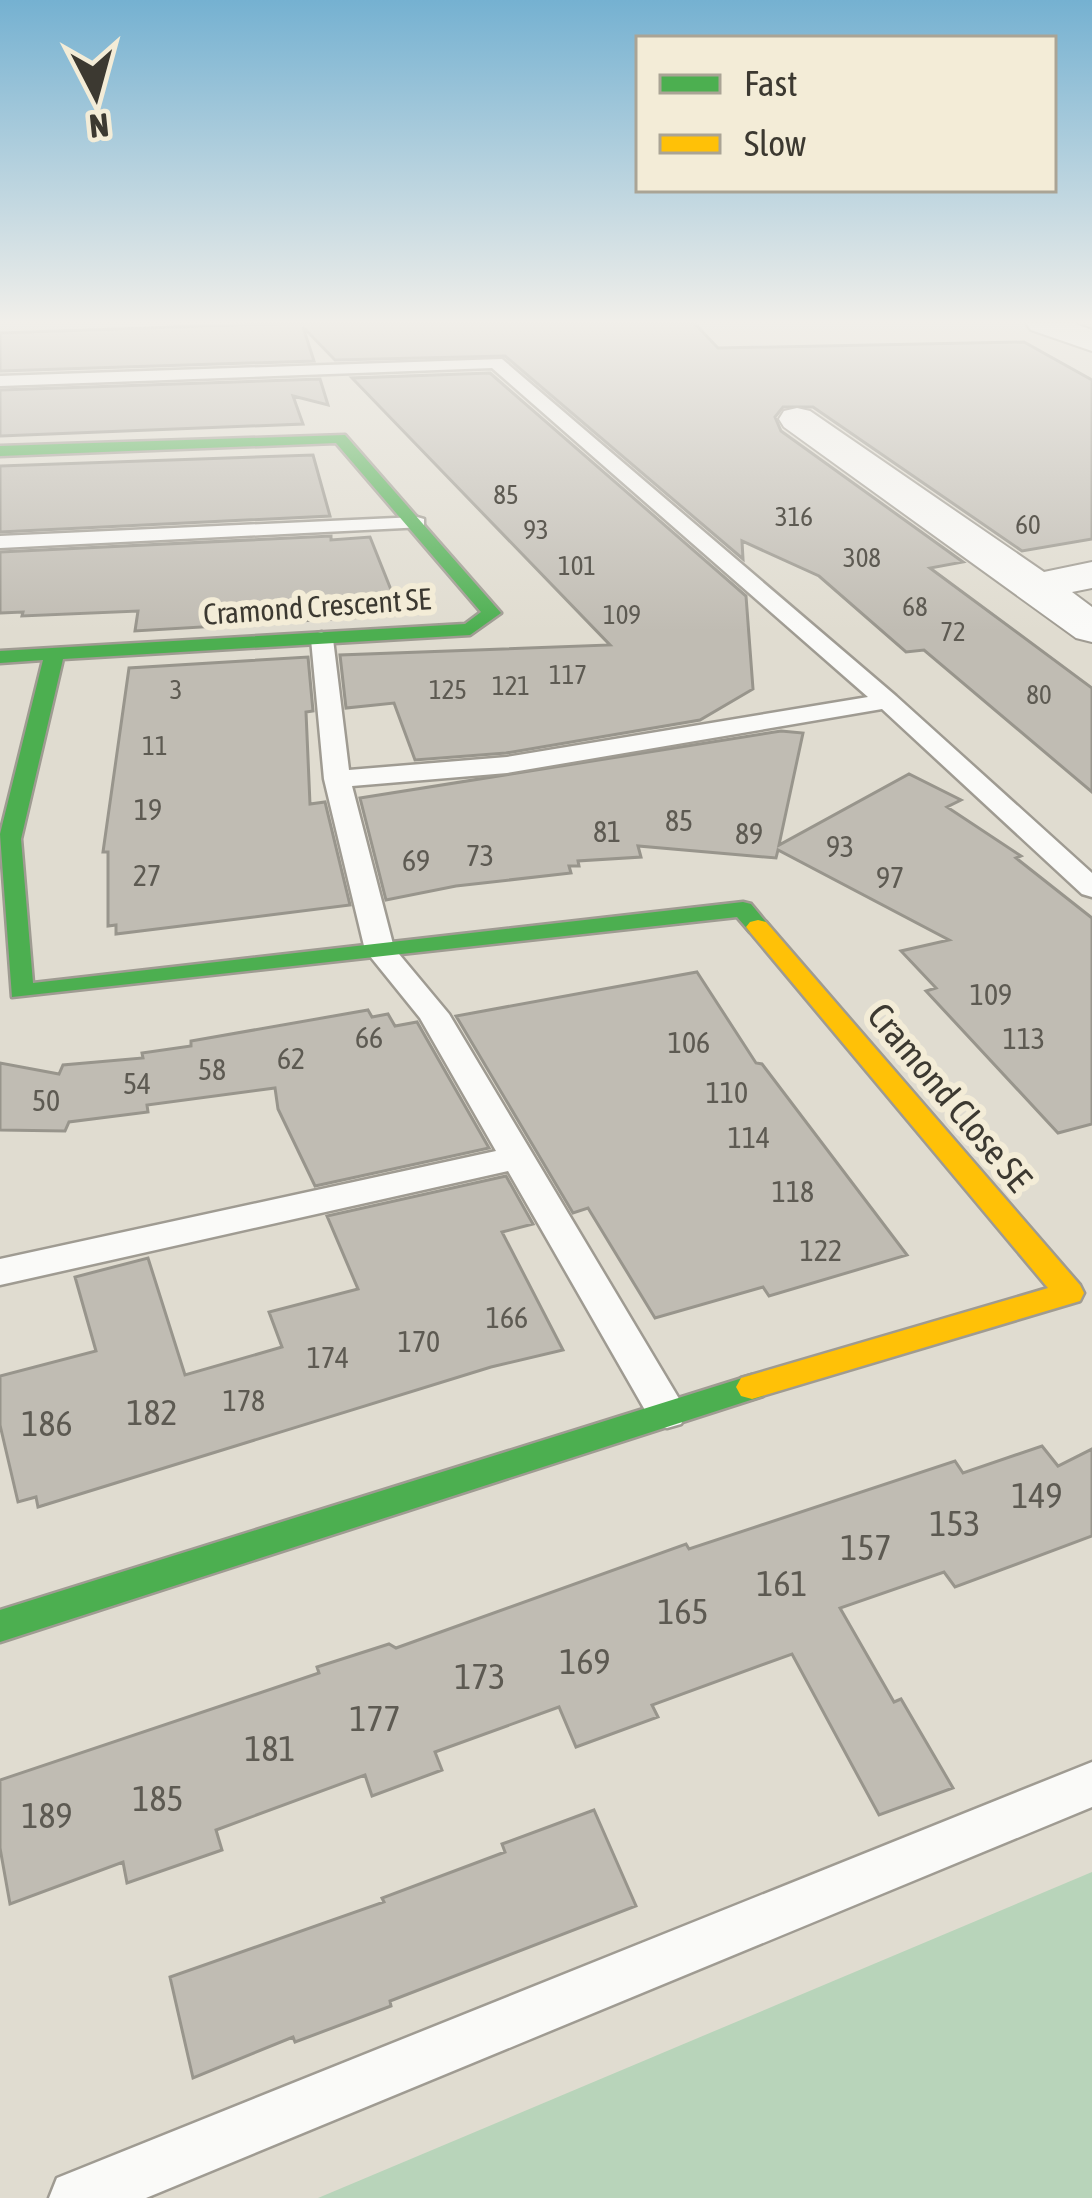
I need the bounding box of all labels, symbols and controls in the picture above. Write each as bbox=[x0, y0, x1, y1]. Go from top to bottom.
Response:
north arrow bbox=[36, 36, 156, 156]
legend bbox=[636, 36, 1056, 192]
text: Fast bbox=[744, 62, 798, 104]
text: N bbox=[87, 106, 111, 146]
text: Slow bbox=[744, 122, 806, 164]
house number: 85 bbox=[493, 479, 519, 510]
house number: 316 bbox=[775, 501, 813, 532]
house number: 60 bbox=[1015, 509, 1041, 540]
house number: 93 bbox=[523, 514, 549, 545]
house number: 308 bbox=[843, 542, 881, 573]
house number: 101 bbox=[558, 550, 596, 581]
street label: Cramond Crescent SE bbox=[202, 581, 432, 631]
house number: 68 bbox=[902, 591, 928, 622]
house number: 109 bbox=[603, 599, 641, 630]
house number: 72 bbox=[940, 616, 966, 647]
house number: 117 bbox=[549, 659, 587, 690]
house number: 121 bbox=[492, 670, 530, 701]
house number: 3 bbox=[170, 674, 182, 705]
house number: 125 bbox=[429, 674, 467, 705]
house number: 80 bbox=[1026, 679, 1052, 710]
house number: 11 bbox=[142, 730, 168, 761]
house number: 19 bbox=[134, 792, 162, 826]
house number: 85 bbox=[665, 803, 693, 837]
house number: 81 bbox=[593, 814, 621, 848]
house number: 89 bbox=[735, 816, 763, 850]
house number: 93 bbox=[826, 829, 854, 863]
house number: 73 bbox=[466, 838, 494, 872]
house number: 69 bbox=[402, 843, 430, 877]
house number: 27 bbox=[133, 858, 161, 892]
house number: 97 bbox=[876, 860, 904, 894]
house number: 109 bbox=[970, 977, 1012, 1011]
street label: Cramond Close SE bbox=[859, 995, 1041, 1199]
house number: 66 bbox=[355, 1020, 383, 1054]
house number: 113 bbox=[1003, 1021, 1045, 1055]
house number: 106 bbox=[668, 1025, 710, 1059]
house number: 62 bbox=[277, 1041, 305, 1075]
house number: 58 bbox=[198, 1052, 226, 1086]
house number: 54 bbox=[123, 1066, 151, 1100]
house number: 110 bbox=[706, 1075, 748, 1109]
house number: 50 bbox=[32, 1083, 60, 1117]
house number: 114 bbox=[728, 1120, 770, 1154]
house number: 118 bbox=[772, 1174, 814, 1208]
house number: 122 bbox=[800, 1233, 842, 1267]
house number: 166 bbox=[486, 1300, 528, 1334]
house number: 170 bbox=[398, 1324, 440, 1358]
house number: 174 bbox=[307, 1340, 349, 1374]
house number: 178 bbox=[223, 1383, 265, 1417]
house number: 182 bbox=[127, 1391, 177, 1433]
house number: 186 bbox=[22, 1402, 72, 1444]
house number: 149 bbox=[1012, 1474, 1062, 1516]
house number: 153 bbox=[930, 1502, 980, 1544]
house number: 157 bbox=[841, 1526, 891, 1568]
house number: 161 bbox=[757, 1562, 807, 1604]
house number: 165 bbox=[658, 1590, 708, 1632]
house number: 169 bbox=[560, 1640, 610, 1682]
house number: 173 bbox=[455, 1655, 505, 1697]
house number: 177 bbox=[350, 1697, 400, 1739]
house number: 181 bbox=[245, 1727, 295, 1769]
house number: 185 bbox=[133, 1777, 183, 1819]
house number: 189 bbox=[22, 1794, 72, 1836]

